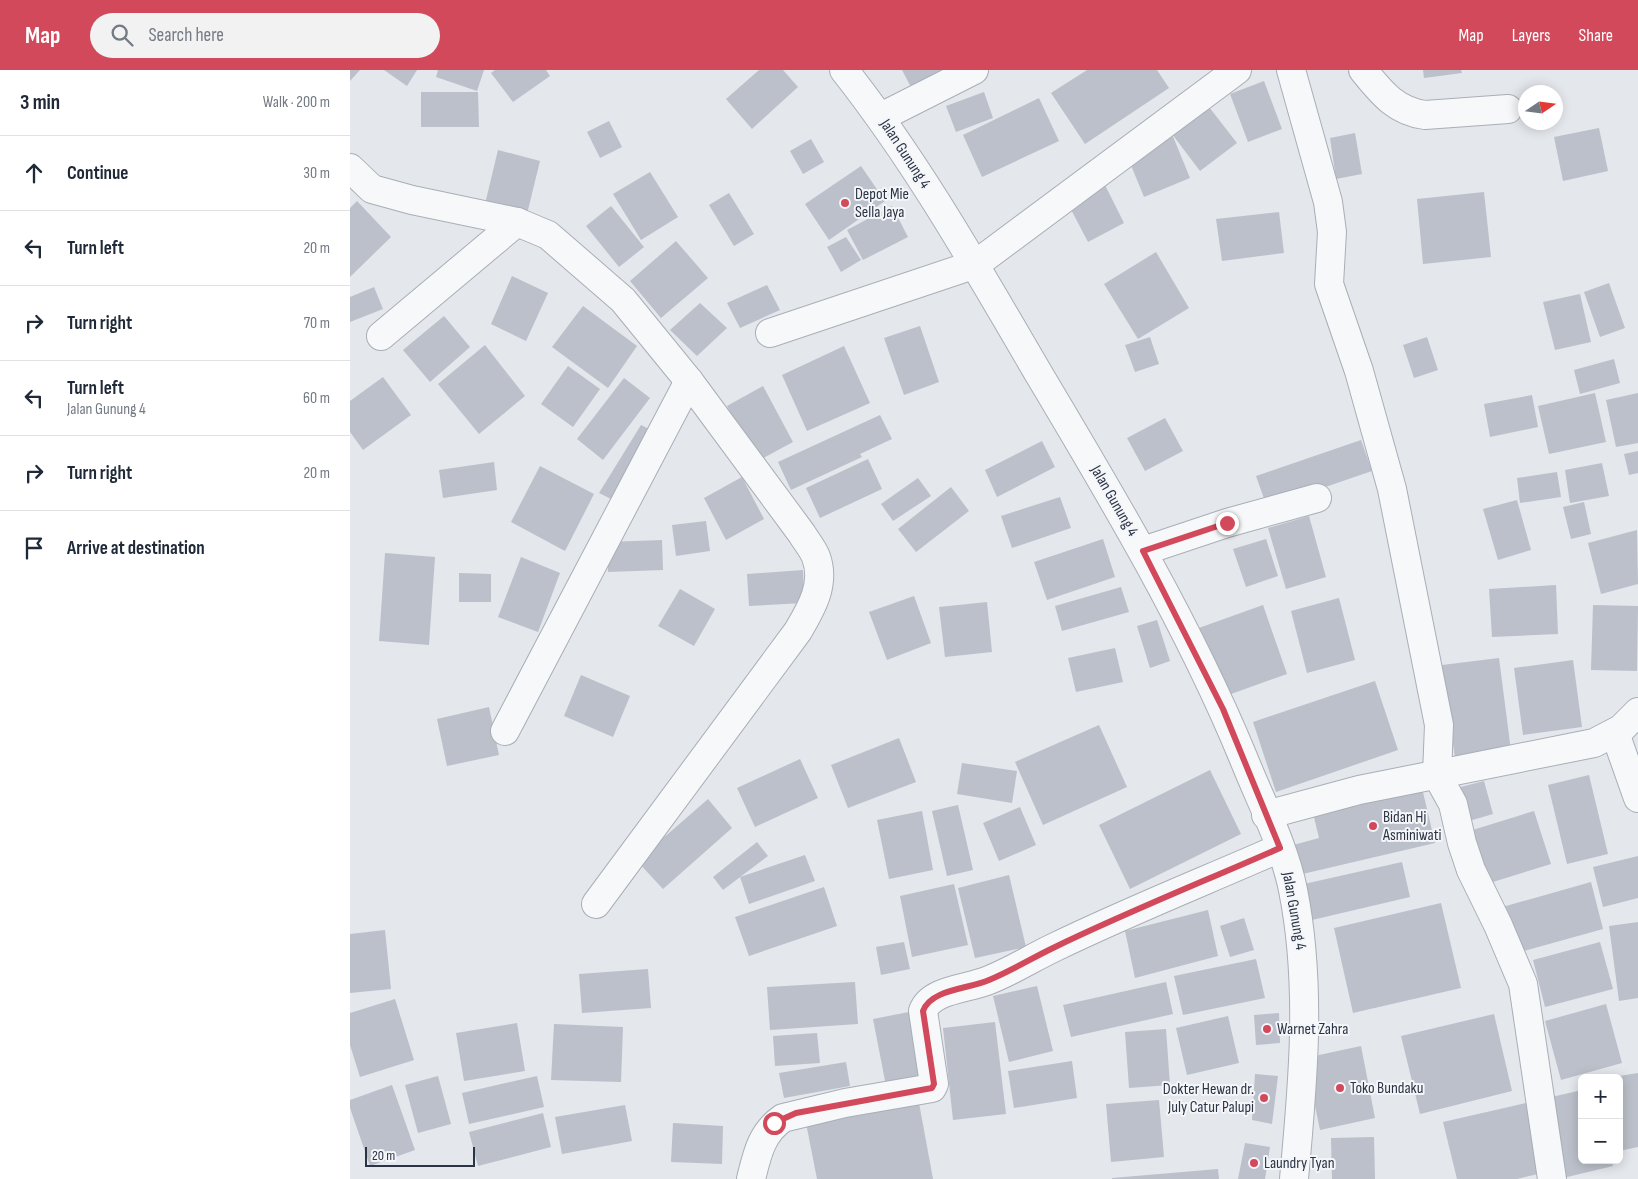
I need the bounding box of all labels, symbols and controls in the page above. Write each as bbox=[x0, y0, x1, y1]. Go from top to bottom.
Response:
search box bbox=[90, 13, 440, 58]
text: Map bbox=[25, 21, 60, 50]
icon: search bbox=[108, 21, 136, 49]
text: Search here bbox=[148, 24, 224, 47]
text: Map bbox=[1459, 25, 1484, 46]
text: Layers bbox=[1512, 25, 1551, 46]
text: Share bbox=[1579, 25, 1613, 46]
north arrow bbox=[1518, 85, 1563, 130]
text: 3 min bbox=[20, 90, 60, 115]
text: Walk · 200 m bbox=[263, 93, 330, 112]
street label: Jalan Gunung 4 bbox=[875, 115, 935, 192]
icon: ahead bbox=[20, 159, 48, 187]
text: Continue bbox=[67, 162, 128, 185]
text: 30 m bbox=[303, 164, 330, 183]
place label: Depot Mie Sella Jaya bbox=[855, 185, 909, 222]
marker: Depot Mie Sella Jaya bbox=[839, 197, 851, 209]
icon: left bbox=[20, 234, 48, 262]
text: Turn left bbox=[67, 237, 124, 260]
text: 20 m bbox=[303, 239, 330, 258]
icon: right bbox=[20, 309, 48, 337]
text: Turn right bbox=[67, 312, 132, 335]
text: 70 m bbox=[304, 314, 330, 333]
text: Turn left bbox=[67, 377, 124, 400]
icon: left bbox=[20, 384, 48, 412]
text: 60 m bbox=[303, 389, 330, 408]
text: Jalan Gunung 4 bbox=[67, 400, 146, 419]
icon: right bbox=[20, 459, 48, 487]
street label: Jalan Gunung 4 bbox=[1086, 461, 1142, 540]
text: Turn right bbox=[67, 462, 132, 485]
text: 20 m bbox=[303, 464, 330, 483]
route end bbox=[1216, 512, 1239, 535]
icon: arrive bbox=[20, 534, 48, 562]
text: Arrive at destination bbox=[67, 537, 205, 560]
place label: Bidan Hj Asminiwati bbox=[1382, 808, 1442, 845]
marker: Bidan Hj Asminiwati bbox=[1367, 820, 1379, 832]
street label: Jalan Gunung 4 bbox=[1278, 870, 1310, 952]
place label: Warnet Zahra bbox=[1277, 1020, 1348, 1039]
marker: Warnet Zahra bbox=[1261, 1023, 1273, 1035]
map controls bbox=[1578, 1074, 1623, 1164]
button: + bbox=[1578, 1074, 1623, 1119]
place label: Toko Bundaku bbox=[1350, 1079, 1423, 1098]
place label: Dokter Hewan dr. July Catur Palupi bbox=[1163, 1080, 1254, 1117]
marker: Toko Bundaku bbox=[1334, 1082, 1346, 1094]
marker: Dokter Hewan dr. July Catur Palupi bbox=[1258, 1092, 1270, 1104]
route start bbox=[763, 1112, 786, 1135]
button: − bbox=[1578, 1119, 1623, 1164]
scale bar bbox=[365, 1144, 475, 1167]
text: 20 m bbox=[372, 1147, 395, 1164]
place label: Laundry Tyan bbox=[1264, 1154, 1335, 1173]
marker: Laundry Tyan bbox=[1248, 1157, 1260, 1169]

